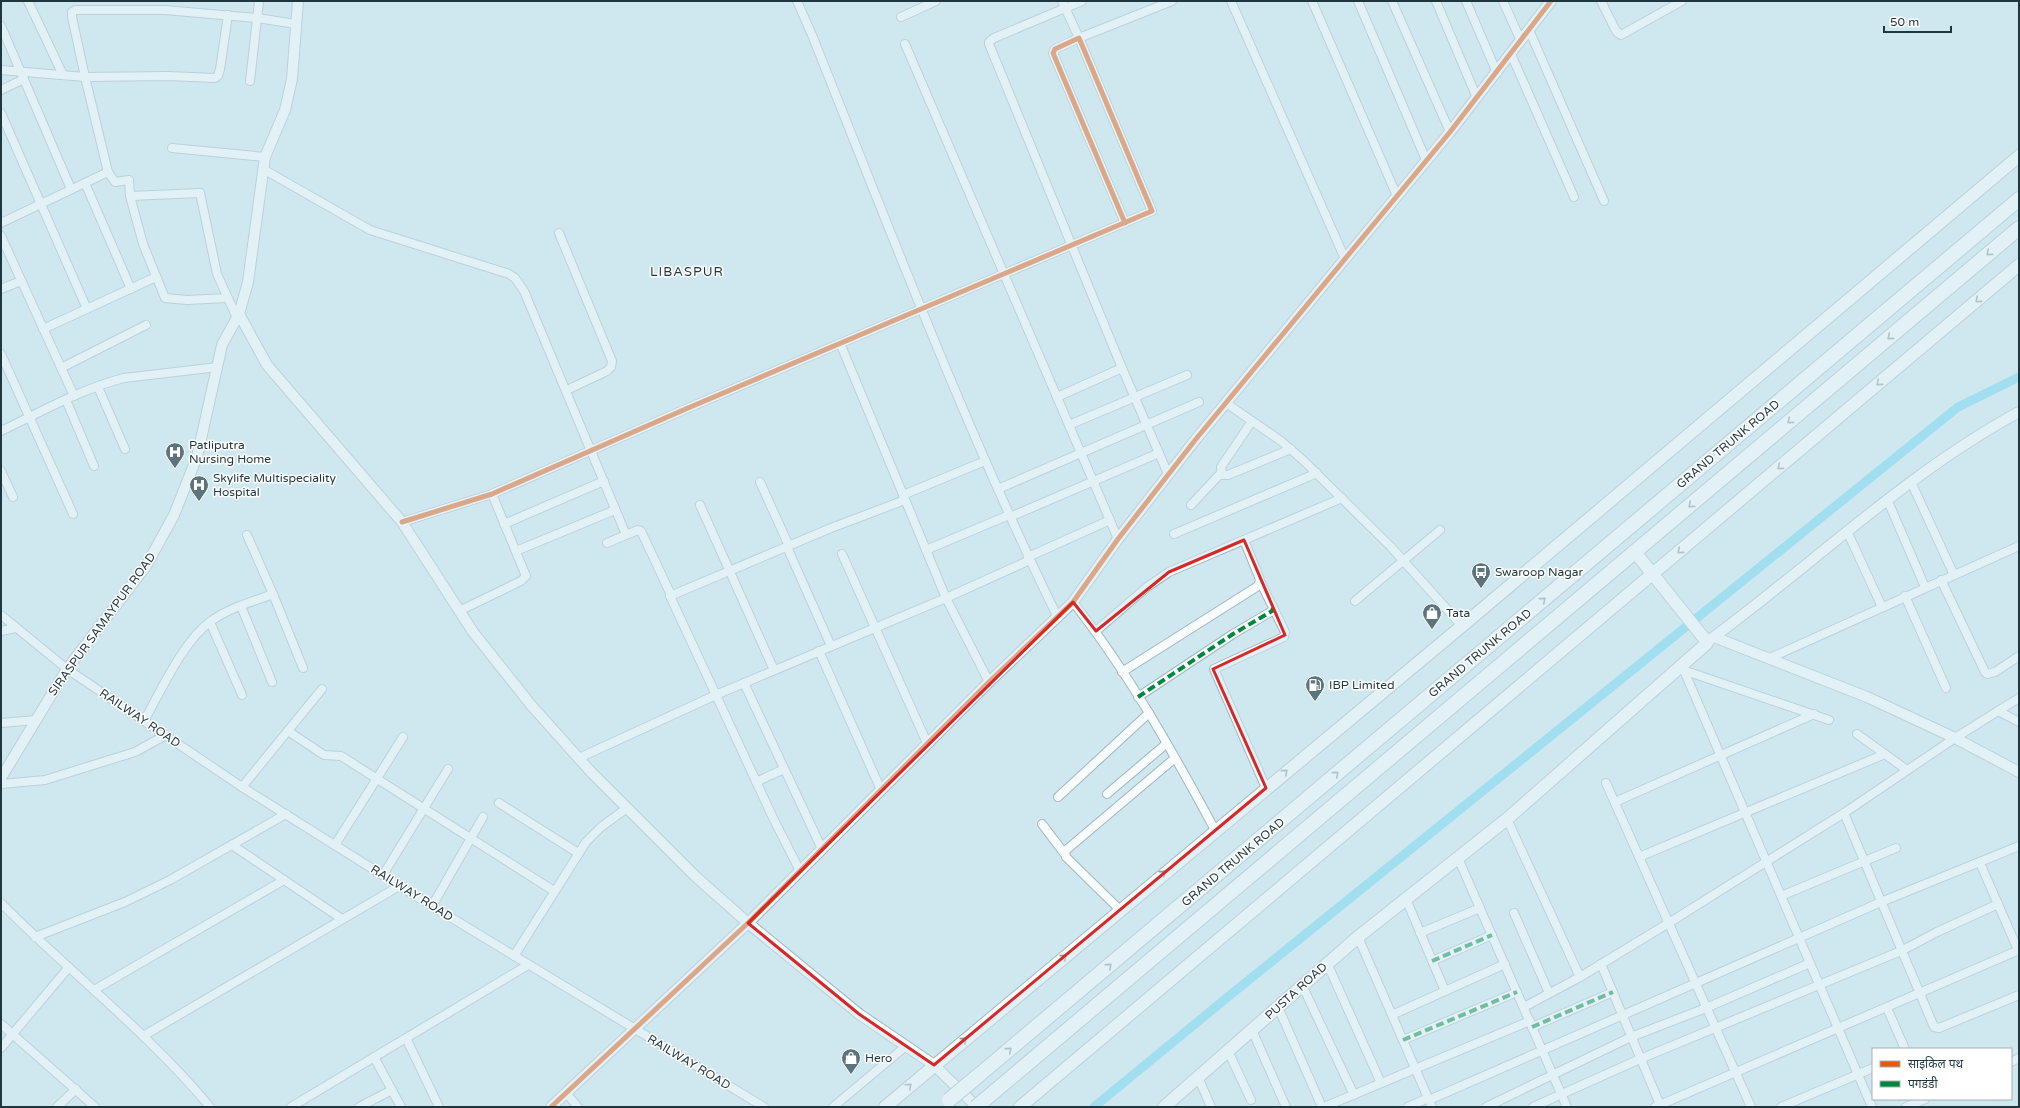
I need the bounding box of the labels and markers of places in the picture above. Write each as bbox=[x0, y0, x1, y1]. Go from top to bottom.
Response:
place label: Patliputra Nursing Home bbox=[189, 438, 271, 466]
hospital icon: Patliputra Nursing Home bbox=[164, 441, 186, 469]
place label: Skylife Multispeciality Hospital bbox=[213, 471, 336, 499]
hospital icon: Skylife Multispeciality Hospital bbox=[188, 474, 210, 502]
bus stop icon: Swaroop Nagar bbox=[1470, 561, 1492, 589]
place label: Swaroop Nagar bbox=[1495, 565, 1584, 579]
shop icon: Tata bbox=[1421, 602, 1443, 630]
place label: Tata bbox=[1446, 606, 1470, 620]
fuel station icon: IBP Limited bbox=[1304, 674, 1326, 702]
place label: IBP Limited bbox=[1329, 678, 1395, 692]
shop icon: Hero bbox=[840, 1047, 862, 1075]
place label: Hero bbox=[865, 1051, 892, 1065]

